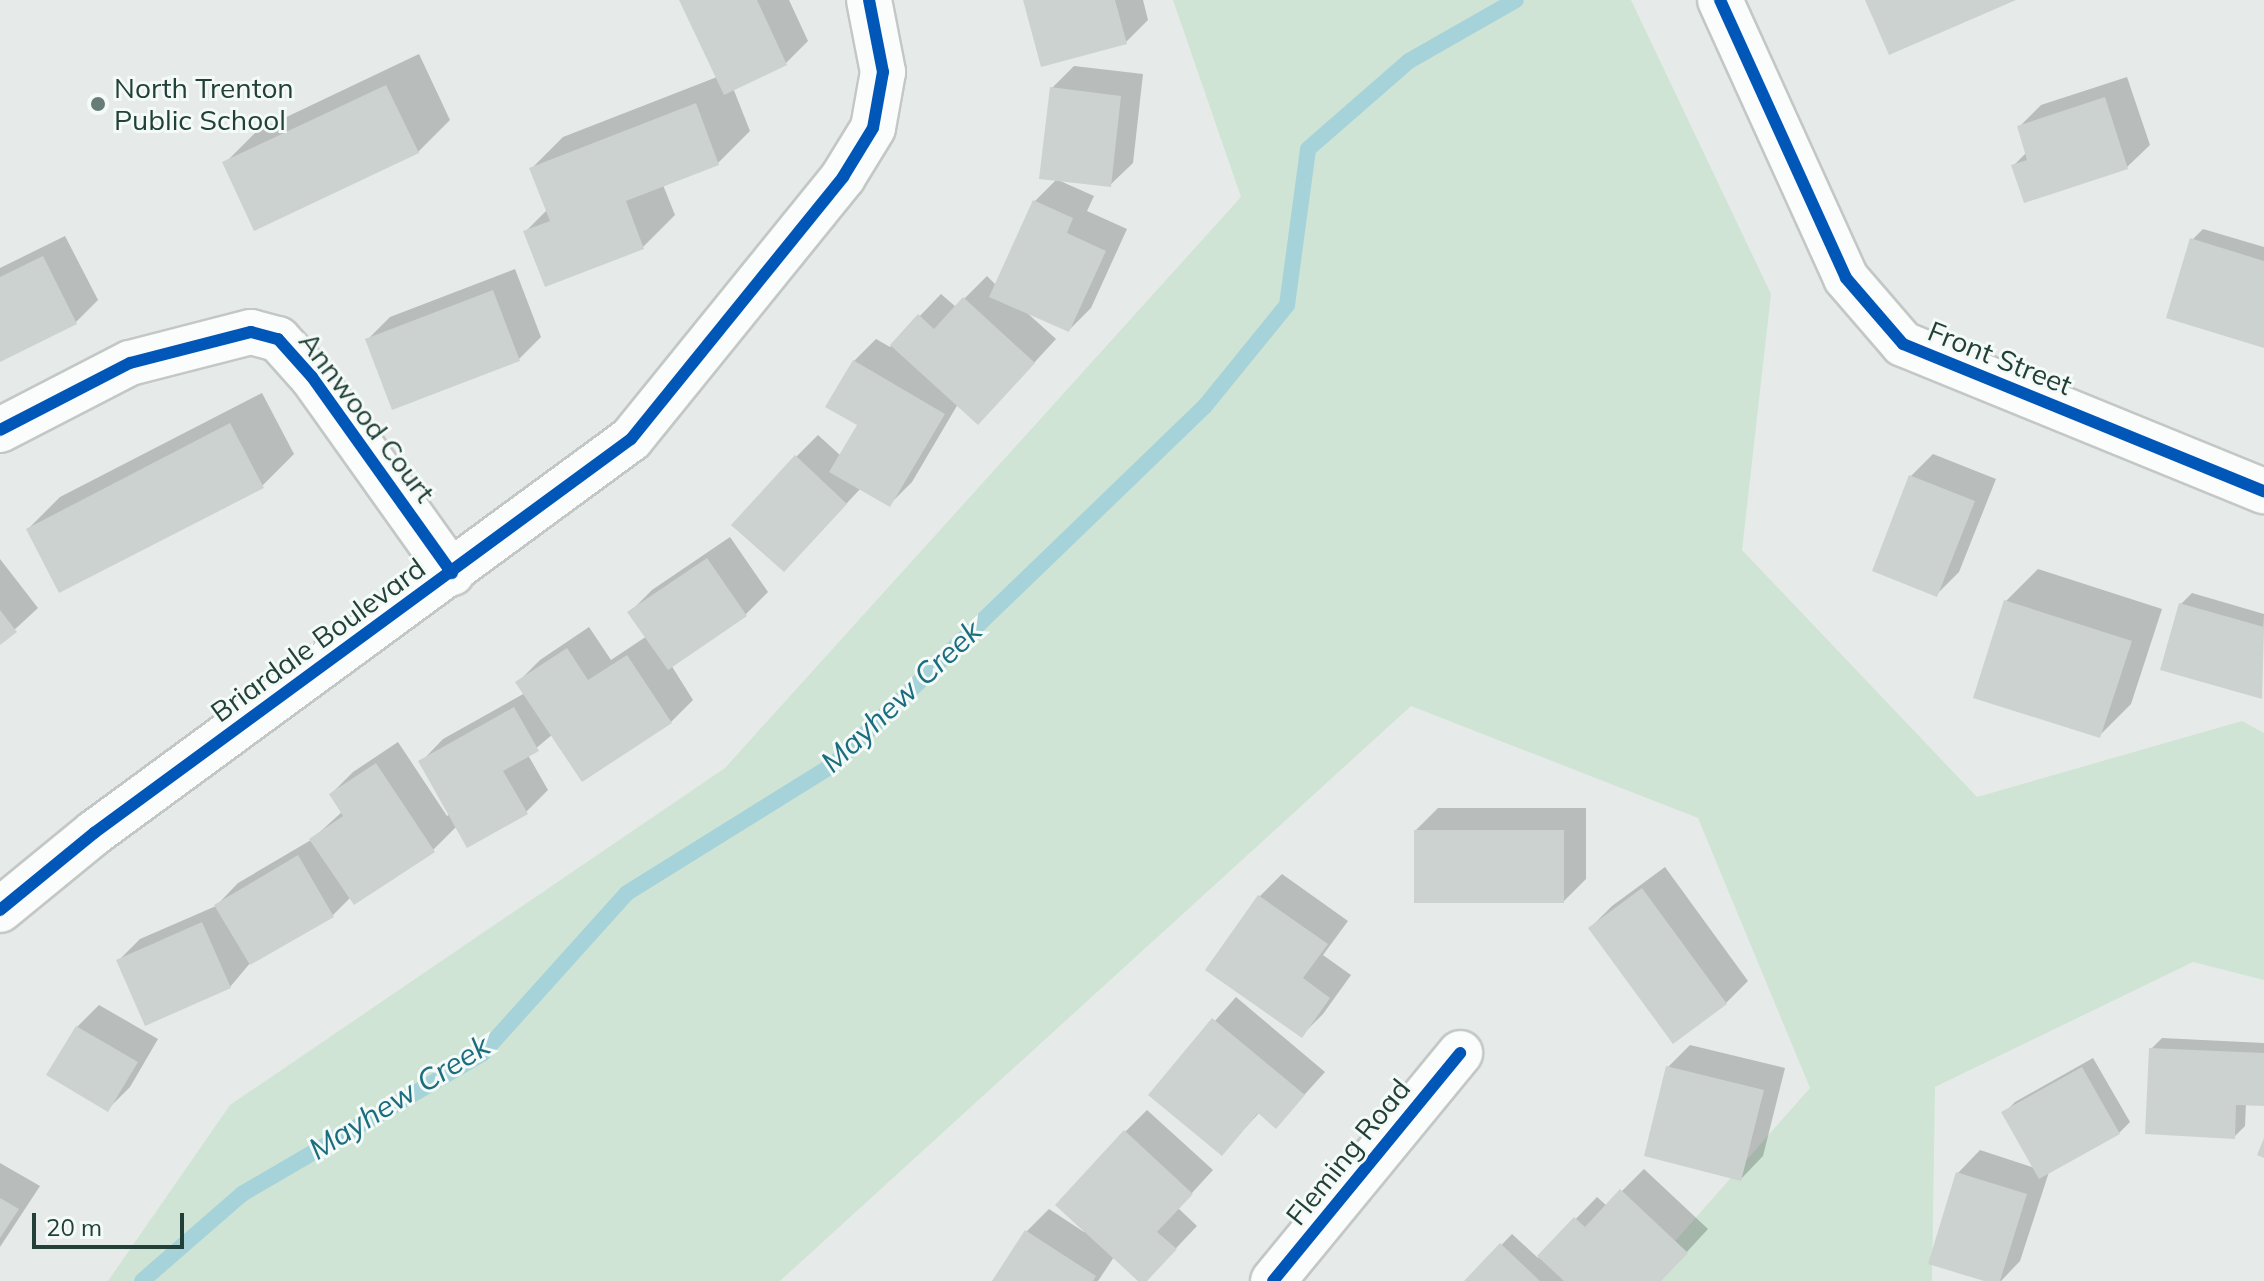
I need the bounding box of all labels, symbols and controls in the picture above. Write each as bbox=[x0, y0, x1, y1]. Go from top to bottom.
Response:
place label: North Trenton Public School bbox=[114, 71, 294, 137]
marker: North Trenton Public School bbox=[89, 95, 107, 113]
street label: Front Street bbox=[1923, 314, 2077, 402]
street label: Annwood Court bbox=[292, 325, 442, 509]
street label: Briardale Boulevard bbox=[204, 551, 432, 729]
water label: Mayhew Creek bbox=[813, 612, 989, 780]
water label: Mayhew Creek bbox=[302, 1027, 496, 1167]
street label: Fleming Road bbox=[1279, 1072, 1417, 1232]
scale bar bbox=[36, 1197, 188, 1247]
text: 20 m bbox=[46, 1212, 102, 1242]

